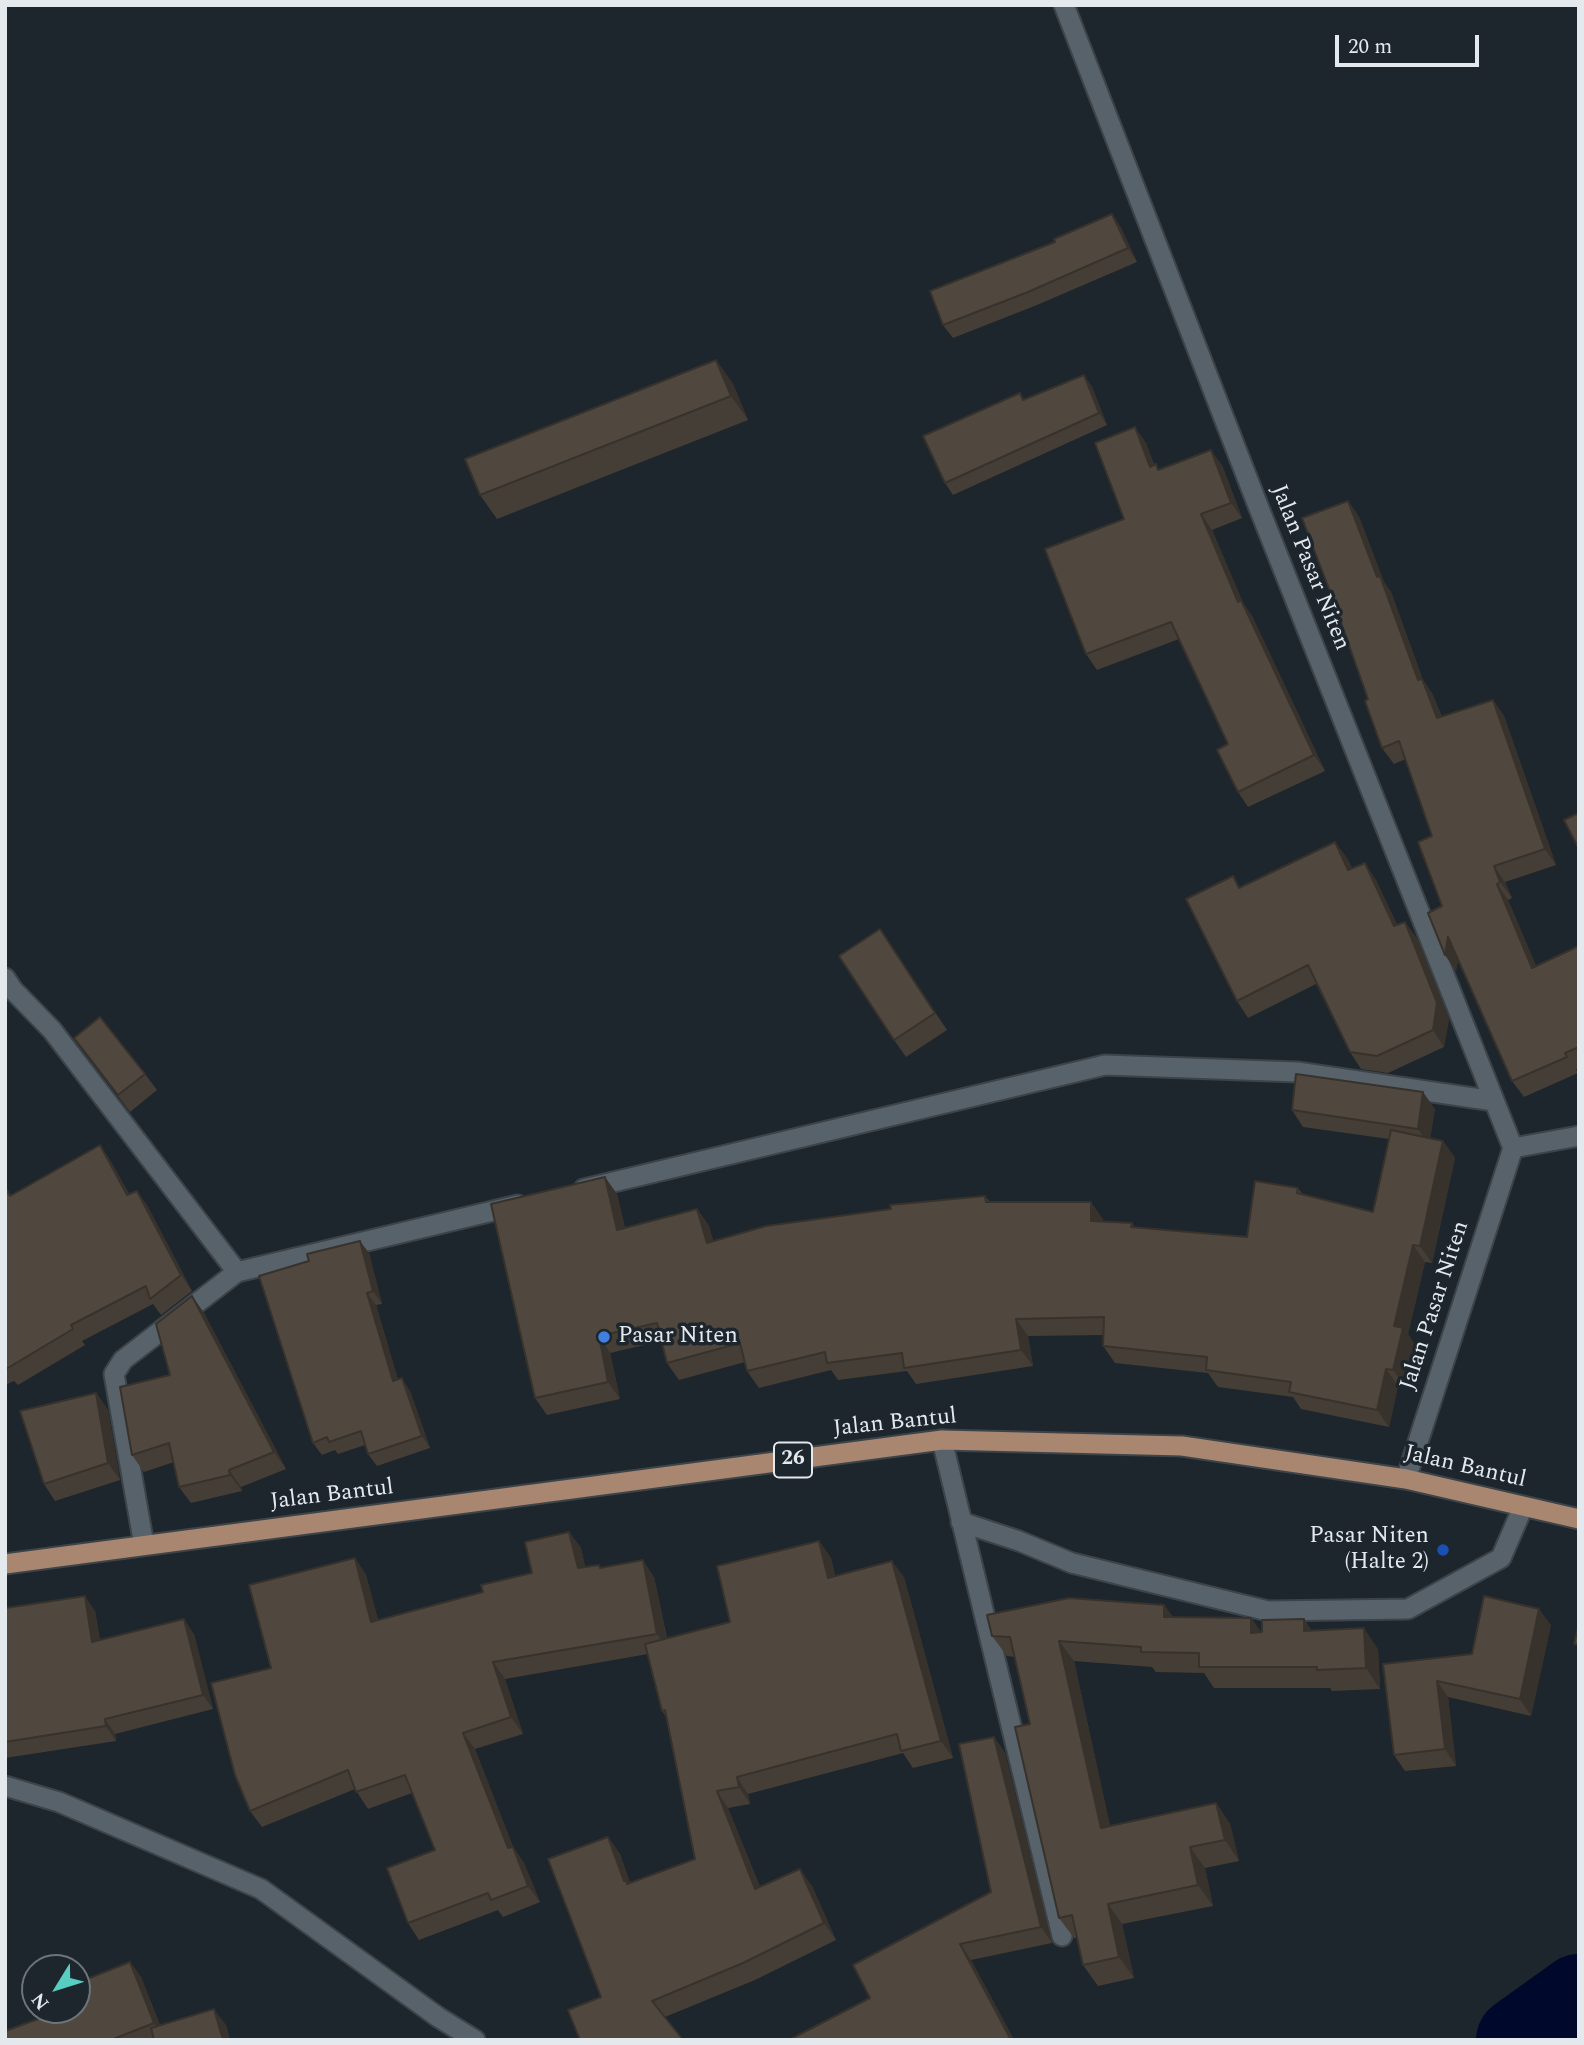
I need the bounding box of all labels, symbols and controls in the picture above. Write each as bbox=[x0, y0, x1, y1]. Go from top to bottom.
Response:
scale bar bbox=[1339, 21, 1482, 65]
text: 20 m bbox=[1348, 31, 1392, 63]
street label: Jalan Pasar Niten bbox=[1263, 481, 1355, 655]
street label: Jalan Pasar Niten bbox=[1396, 1218, 1476, 1394]
place label: Pasar Niten bbox=[618, 1323, 738, 1351]
marker: Pasar Niten bbox=[596, 1329, 612, 1345]
street label: Jalan Bantul bbox=[832, 1404, 958, 1444]
street label: Jalan Bantul bbox=[1401, 1441, 1529, 1495]
road number: 26 bbox=[774, 1442, 812, 1478]
street label: Jalan Bantul bbox=[269, 1475, 395, 1517]
place label: Pasar Niten (Halte 2) bbox=[1309, 1523, 1429, 1577]
marker: Pasar Niten (Halte 2) bbox=[1435, 1542, 1451, 1558]
north arrow bbox=[21, 1954, 91, 2024]
text: N bbox=[24, 1986, 57, 2016]

